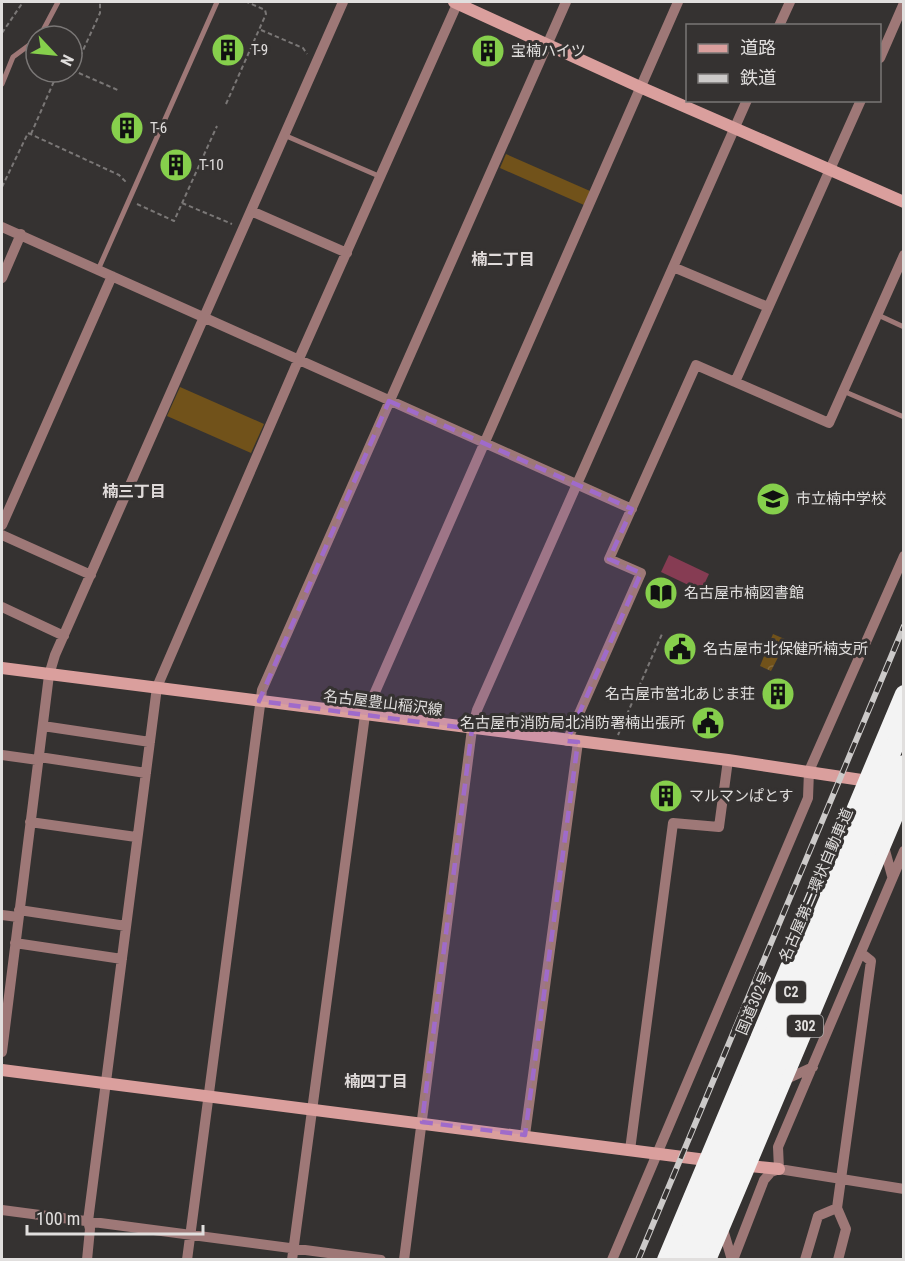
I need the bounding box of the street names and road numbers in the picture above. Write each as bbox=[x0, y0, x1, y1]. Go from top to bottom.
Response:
street label: 名古屋豊山稲沢線 bbox=[322, 687, 444, 719]
street label: 名古屋第二環状自動車道 bbox=[775, 806, 857, 964]
street label: 国道302号 bbox=[733, 969, 775, 1037]
road number: C2 bbox=[776, 981, 806, 1003]
road number: 302 bbox=[787, 1015, 823, 1037]

